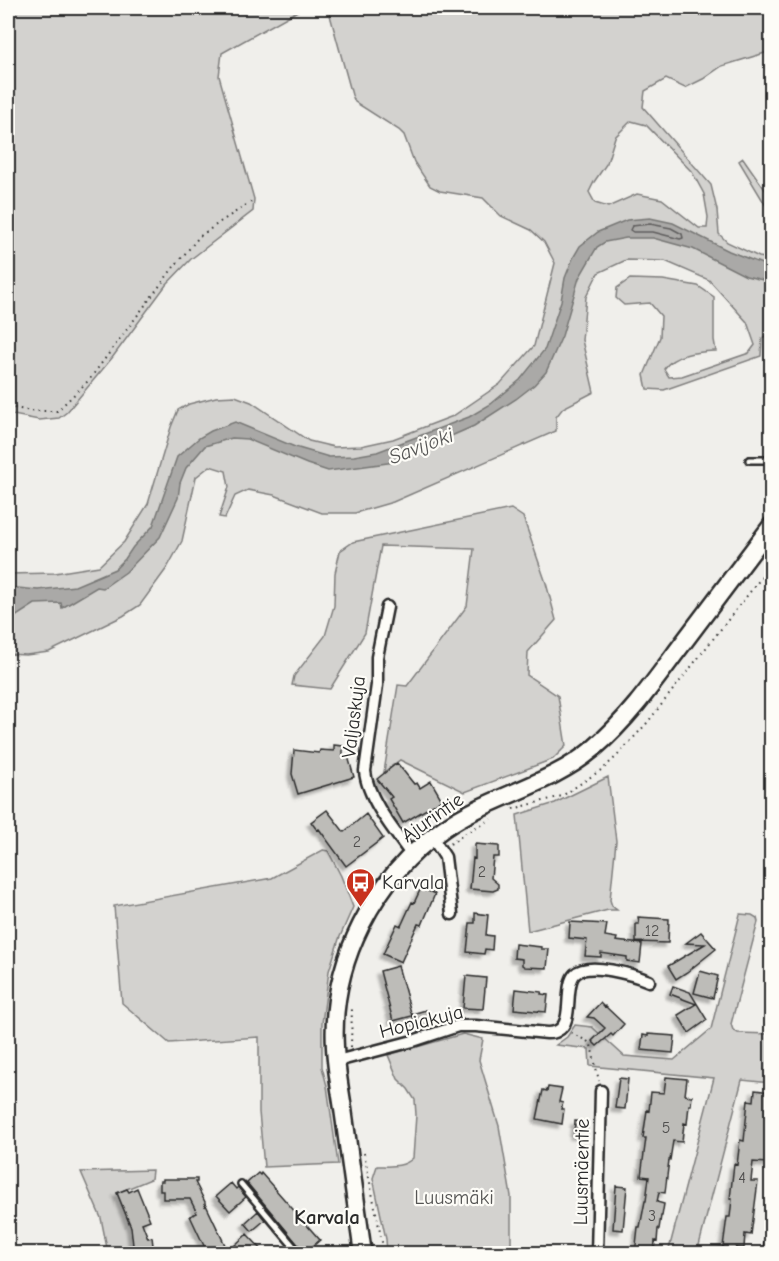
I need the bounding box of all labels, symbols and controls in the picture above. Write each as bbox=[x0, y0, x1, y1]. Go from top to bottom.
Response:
water label: Savijoki bbox=[385, 423, 457, 469]
street label: Valjaskuja bbox=[337, 675, 370, 759]
street label: Ajurintie bbox=[397, 788, 468, 847]
house number: 2 bbox=[353, 833, 361, 851]
house number: 2 bbox=[478, 863, 486, 881]
bus stop icon: Karvala bbox=[345, 866, 377, 908]
place label: Karvala bbox=[382, 871, 444, 894]
house number: 12 bbox=[645, 922, 659, 940]
street label: Hopiakuja bbox=[377, 1000, 465, 1043]
street label: Luusmäentie bbox=[569, 1118, 594, 1226]
house number: 5 bbox=[662, 1119, 670, 1137]
house number: 4 bbox=[738, 1169, 746, 1187]
park label: Luusmäki bbox=[414, 1186, 494, 1209]
district label: Karvala bbox=[294, 1205, 360, 1229]
house number: 3 bbox=[648, 1207, 656, 1225]

